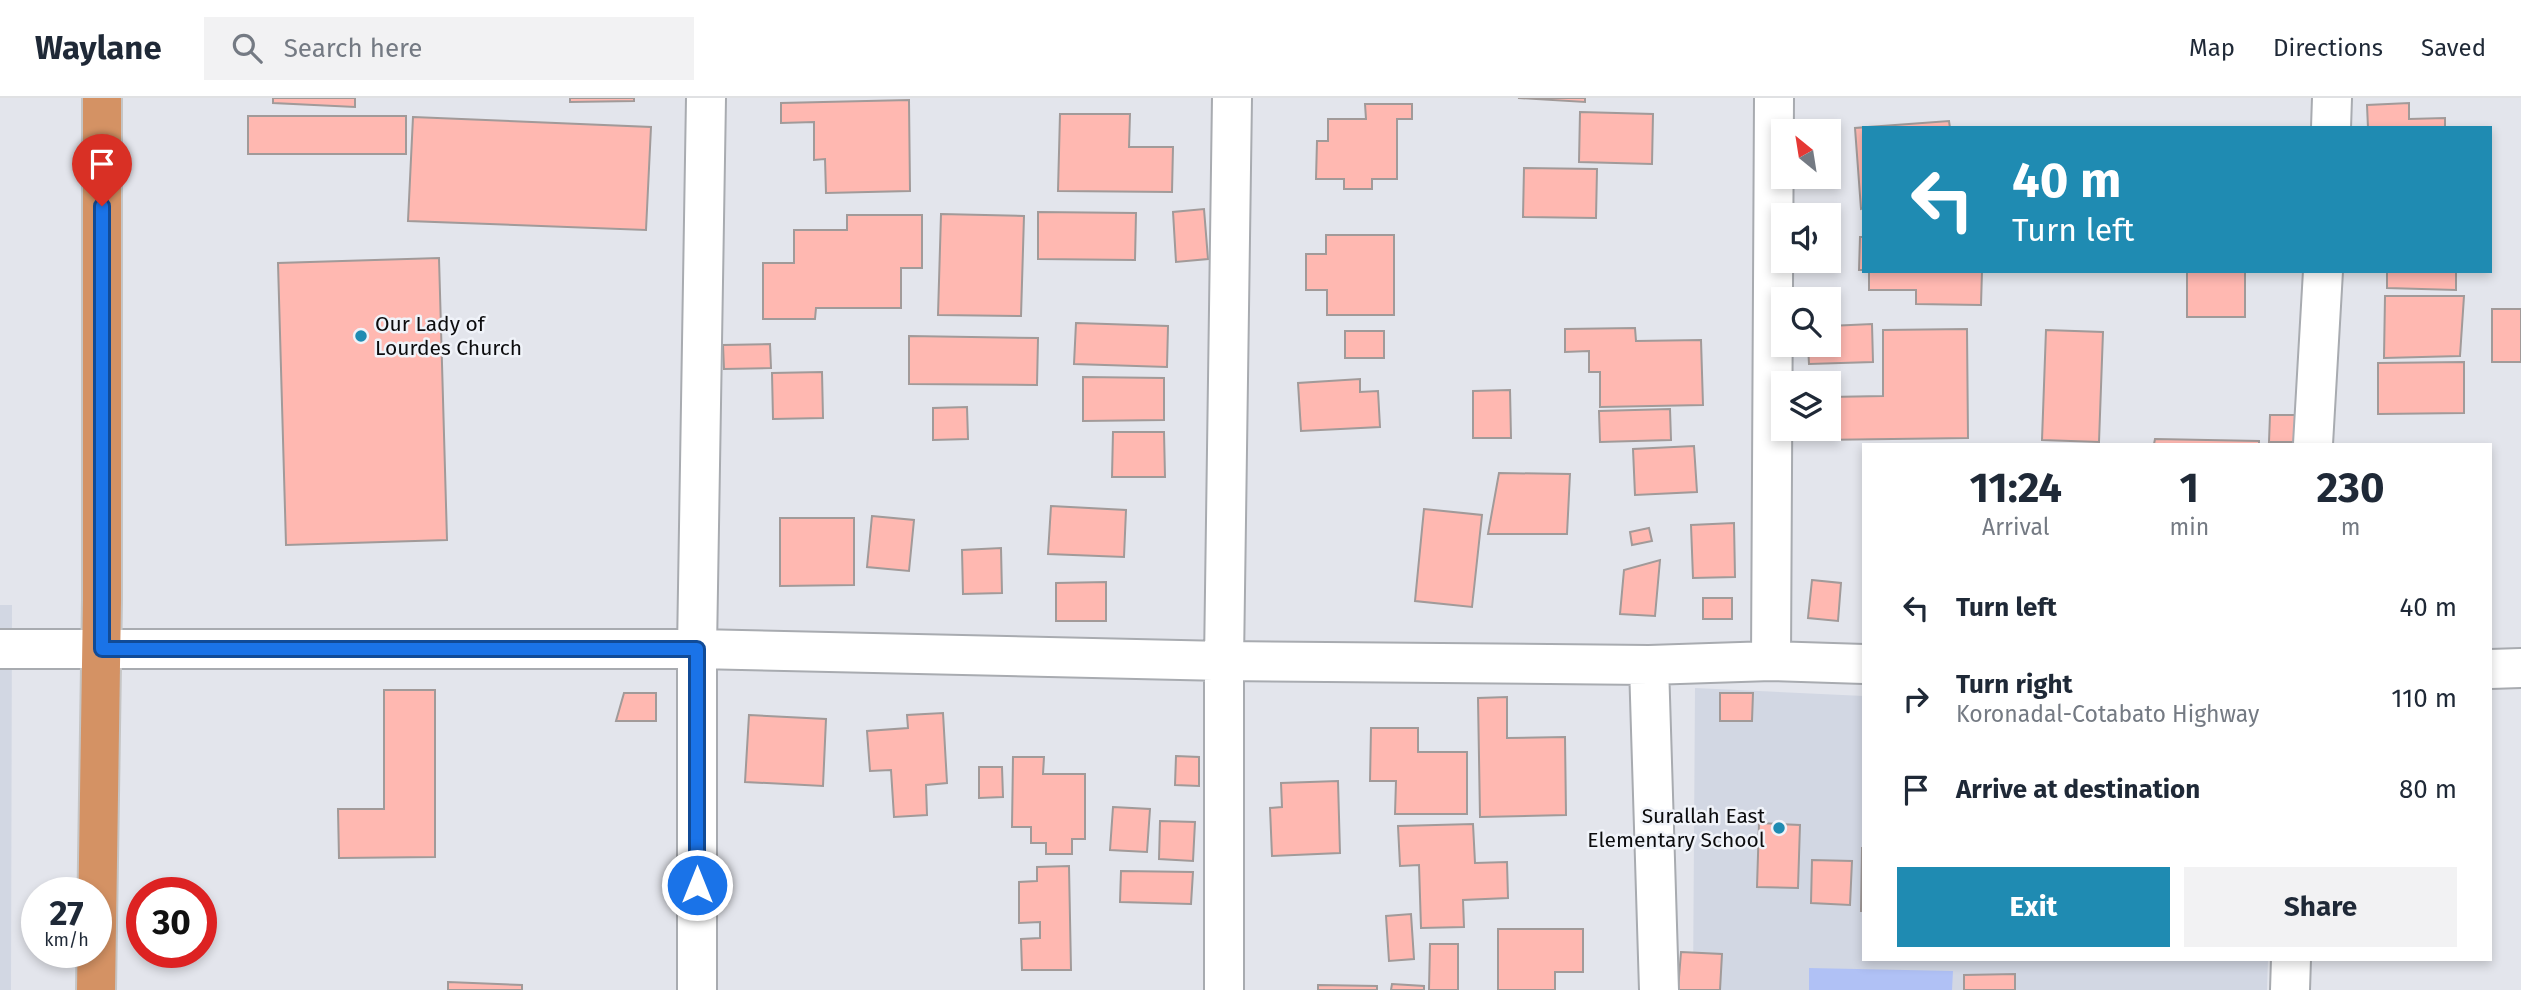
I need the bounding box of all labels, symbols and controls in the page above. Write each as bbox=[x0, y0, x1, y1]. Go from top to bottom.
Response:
search box bbox=[204, 17, 694, 80]
text: Waylane bbox=[35, 28, 162, 68]
icon: search bbox=[228, 29, 266, 67]
text: Search here bbox=[284, 33, 423, 64]
text: Map bbox=[2189, 34, 2235, 62]
text: Directions bbox=[2273, 34, 2383, 62]
text: Saved bbox=[2421, 34, 2486, 62]
north arrow bbox=[1771, 119, 1841, 189]
map controls bbox=[1771, 119, 1841, 441]
pin bbox=[72, 134, 132, 206]
icon: arrive bbox=[83, 145, 121, 183]
text: 40 m bbox=[2012, 151, 2121, 210]
icon: left bbox=[1897, 154, 1988, 245]
button: sound bbox=[1771, 203, 1841, 273]
text: Turn left bbox=[2012, 211, 2134, 249]
button: search bbox=[1771, 287, 1841, 357]
place label: Our Lady of Lourdes Church bbox=[375, 311, 522, 361]
marker: Our Lady of Lourdes Church bbox=[353, 328, 369, 344]
button: layers bbox=[1771, 371, 1841, 441]
text: 11:24 bbox=[1969, 463, 2062, 513]
text: 1 bbox=[2180, 463, 2199, 513]
text: 230 bbox=[2317, 463, 2385, 513]
text: Arrival bbox=[1982, 513, 2049, 541]
text: min bbox=[2169, 513, 2209, 541]
text: m bbox=[2341, 513, 2360, 541]
icon: left bbox=[1897, 589, 1935, 627]
text: Turn left bbox=[1956, 592, 2057, 623]
text: 40 m bbox=[2399, 592, 2457, 623]
text: Turn right bbox=[1956, 669, 2073, 700]
icon: right bbox=[1897, 680, 1935, 718]
text: 110 m bbox=[2391, 683, 2457, 714]
text: Koronadal-Cotabato Highway bbox=[1956, 700, 2259, 728]
icon: arrive bbox=[1897, 771, 1935, 809]
text: Arrive at destination bbox=[1956, 774, 2200, 805]
text: 80 m bbox=[2399, 774, 2457, 805]
place label: Surallah East Elementary School bbox=[1587, 803, 1765, 853]
marker: Surallah East Elementary School bbox=[1771, 820, 1787, 836]
position arrow bbox=[660, 848, 734, 922]
button: Exit bbox=[1897, 867, 2170, 947]
button: Share bbox=[2184, 867, 2457, 947]
speed limit sign: 30 bbox=[126, 877, 217, 968]
text: 27 bbox=[49, 892, 84, 934]
text: km/h bbox=[44, 929, 89, 951]

